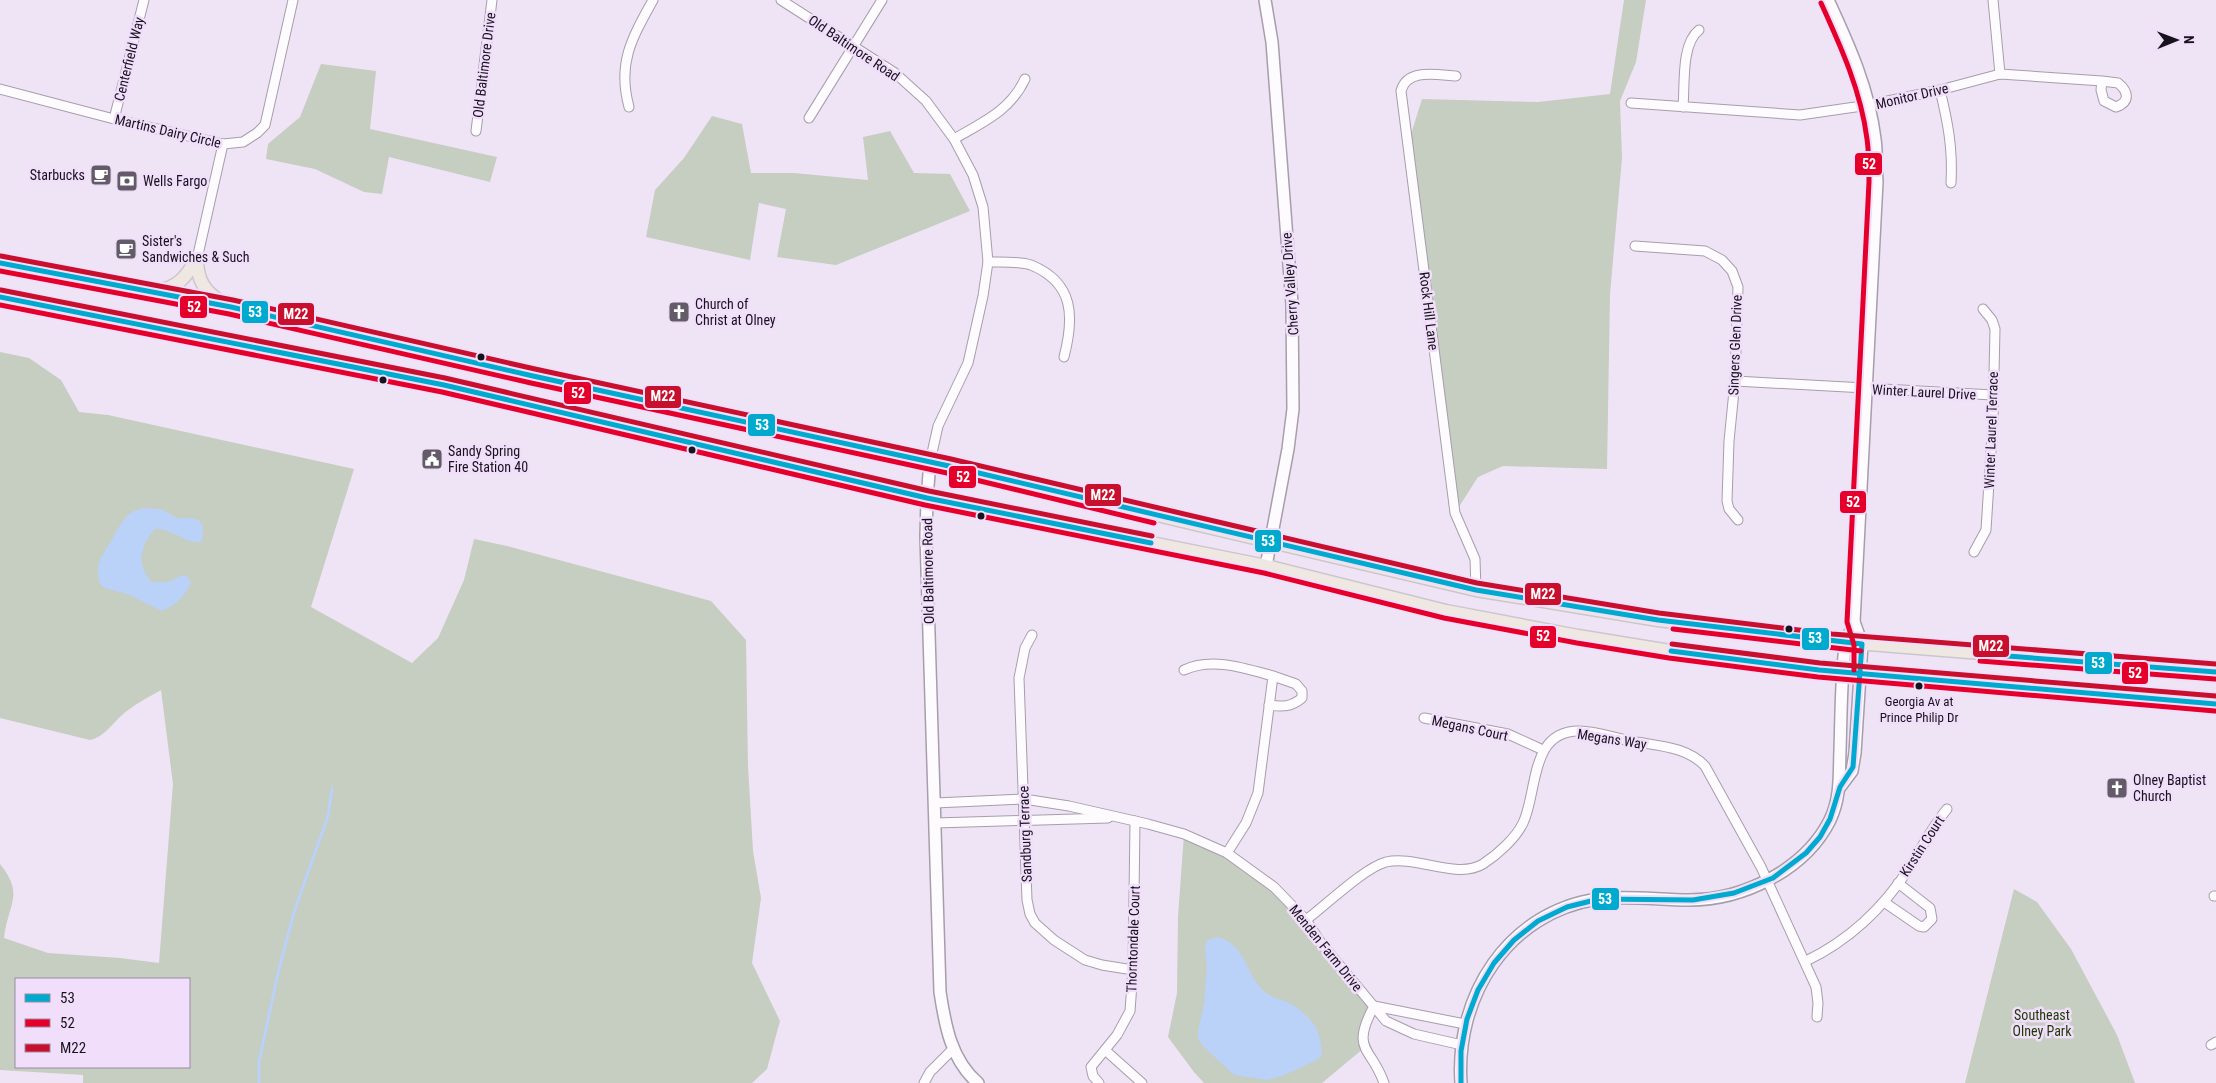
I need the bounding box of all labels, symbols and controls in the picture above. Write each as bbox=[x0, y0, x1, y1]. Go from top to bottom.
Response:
street label: Old Baltimore Drive bbox=[470, 11, 498, 119]
street label: Old Baltimore Road bbox=[805, 12, 903, 84]
street label: Centerfield Way bbox=[111, 15, 147, 103]
north arrow bbox=[2151, 15, 2201, 65]
text: N bbox=[2181, 35, 2197, 44]
street label: Monitor Drive bbox=[1874, 80, 1950, 112]
street label: Martins Dairy Circle bbox=[113, 111, 223, 151]
line badge: 52 bbox=[1854, 152, 1883, 176]
text: 52 bbox=[1862, 156, 1876, 172]
cafe icon: Starbucks bbox=[89, 163, 113, 187]
place label: Starbucks bbox=[30, 167, 85, 183]
bank icon: Wells Fargo bbox=[115, 169, 139, 193]
place label: Wells Fargo bbox=[143, 173, 207, 189]
street label: Cherry Valley Drive bbox=[1278, 232, 1302, 336]
place label: Sister's Sandwiches & Such bbox=[142, 233, 249, 265]
cafe icon: Sister's Sandwiches & Such bbox=[114, 237, 138, 261]
street label: Rock Hill Lane bbox=[1416, 271, 1442, 351]
street label: Singers Glen Drive bbox=[1725, 294, 1745, 396]
line badge: 52 bbox=[179, 295, 208, 319]
place label: Church of Christ at Olney bbox=[695, 296, 776, 328]
text: 52 bbox=[187, 299, 201, 315]
line badge: 53 bbox=[241, 300, 269, 324]
church icon: Church of Christ at Olney bbox=[667, 300, 691, 324]
line badge: M22 bbox=[277, 302, 315, 326]
text: 53 bbox=[248, 304, 262, 320]
text: M22 bbox=[284, 306, 308, 322]
unlabelled marker bbox=[476, 352, 486, 362]
street label: Winter Laurel Terrace bbox=[1981, 371, 2001, 489]
unlabelled marker bbox=[378, 375, 388, 385]
line badge: 52 bbox=[563, 381, 592, 405]
street label: Winter Laurel Drive bbox=[1872, 381, 1977, 403]
text: 52 bbox=[571, 385, 585, 401]
line badge: M22 bbox=[644, 385, 682, 409]
text: M22 bbox=[651, 388, 675, 404]
line badge: 53 bbox=[747, 413, 776, 437]
text: 53 bbox=[755, 417, 769, 433]
place label: Sandy Spring Fire Station 40 bbox=[448, 443, 528, 475]
unlabelled marker bbox=[687, 445, 697, 455]
public building icon: Sandy Spring Fire Station 40 bbox=[420, 447, 444, 471]
line badge: 52 bbox=[948, 465, 977, 489]
text: 52 bbox=[956, 469, 970, 485]
line badge: M22 bbox=[1084, 483, 1122, 507]
text: M22 bbox=[1091, 487, 1115, 503]
line badge: 52 bbox=[1839, 490, 1867, 514]
text: 52 bbox=[1846, 494, 1860, 510]
unlabelled marker bbox=[976, 511, 986, 521]
street label: Old Baltimore Road bbox=[919, 518, 937, 624]
line badge: 53 bbox=[1254, 529, 1282, 553]
text: 53 bbox=[1261, 533, 1275, 549]
line badge: M22 bbox=[1524, 582, 1562, 606]
text: M22 bbox=[1531, 586, 1555, 602]
unlabelled marker bbox=[1784, 624, 1794, 634]
line badge: 52 bbox=[1529, 625, 1557, 649]
line badge: 53 bbox=[1801, 627, 1830, 651]
text: 52 bbox=[1536, 628, 1550, 644]
text: 53 bbox=[1808, 630, 1822, 646]
line badge: M22 bbox=[1972, 634, 2010, 658]
text: M22 bbox=[1979, 638, 2003, 654]
line badge: 53 bbox=[2084, 651, 2113, 675]
text: 53 bbox=[2091, 655, 2105, 671]
line badge: 52 bbox=[2121, 661, 2149, 685]
text: 52 bbox=[2128, 665, 2142, 681]
marker: Georgia Av at Prince Philip Dr bbox=[1914, 681, 1924, 691]
place label: Georgia Av at Prince Philip Dr bbox=[1880, 694, 1958, 725]
street label: Megans Court bbox=[1430, 712, 1510, 744]
street label: Megans Way bbox=[1576, 726, 1648, 752]
place label: Olney Baptist Church bbox=[2133, 772, 2206, 804]
church icon: Olney Baptist Church bbox=[2105, 776, 2129, 800]
street label: Sandburg Terrace bbox=[1015, 785, 1035, 883]
street label: Kirstin Court bbox=[1896, 813, 1948, 879]
street label: Thorntondale Court bbox=[1123, 885, 1143, 993]
line badge: 53 bbox=[1591, 887, 1620, 911]
text: 53 bbox=[1598, 891, 1612, 907]
street label: Menden Farm Drive bbox=[1286, 902, 1366, 995]
legend bbox=[15, 978, 190, 1068]
text: 53 bbox=[60, 989, 75, 1007]
park label: Southeast Olney Park bbox=[2013, 1007, 2072, 1039]
text: 52 bbox=[60, 1014, 75, 1032]
text: M22 bbox=[60, 1039, 86, 1057]

